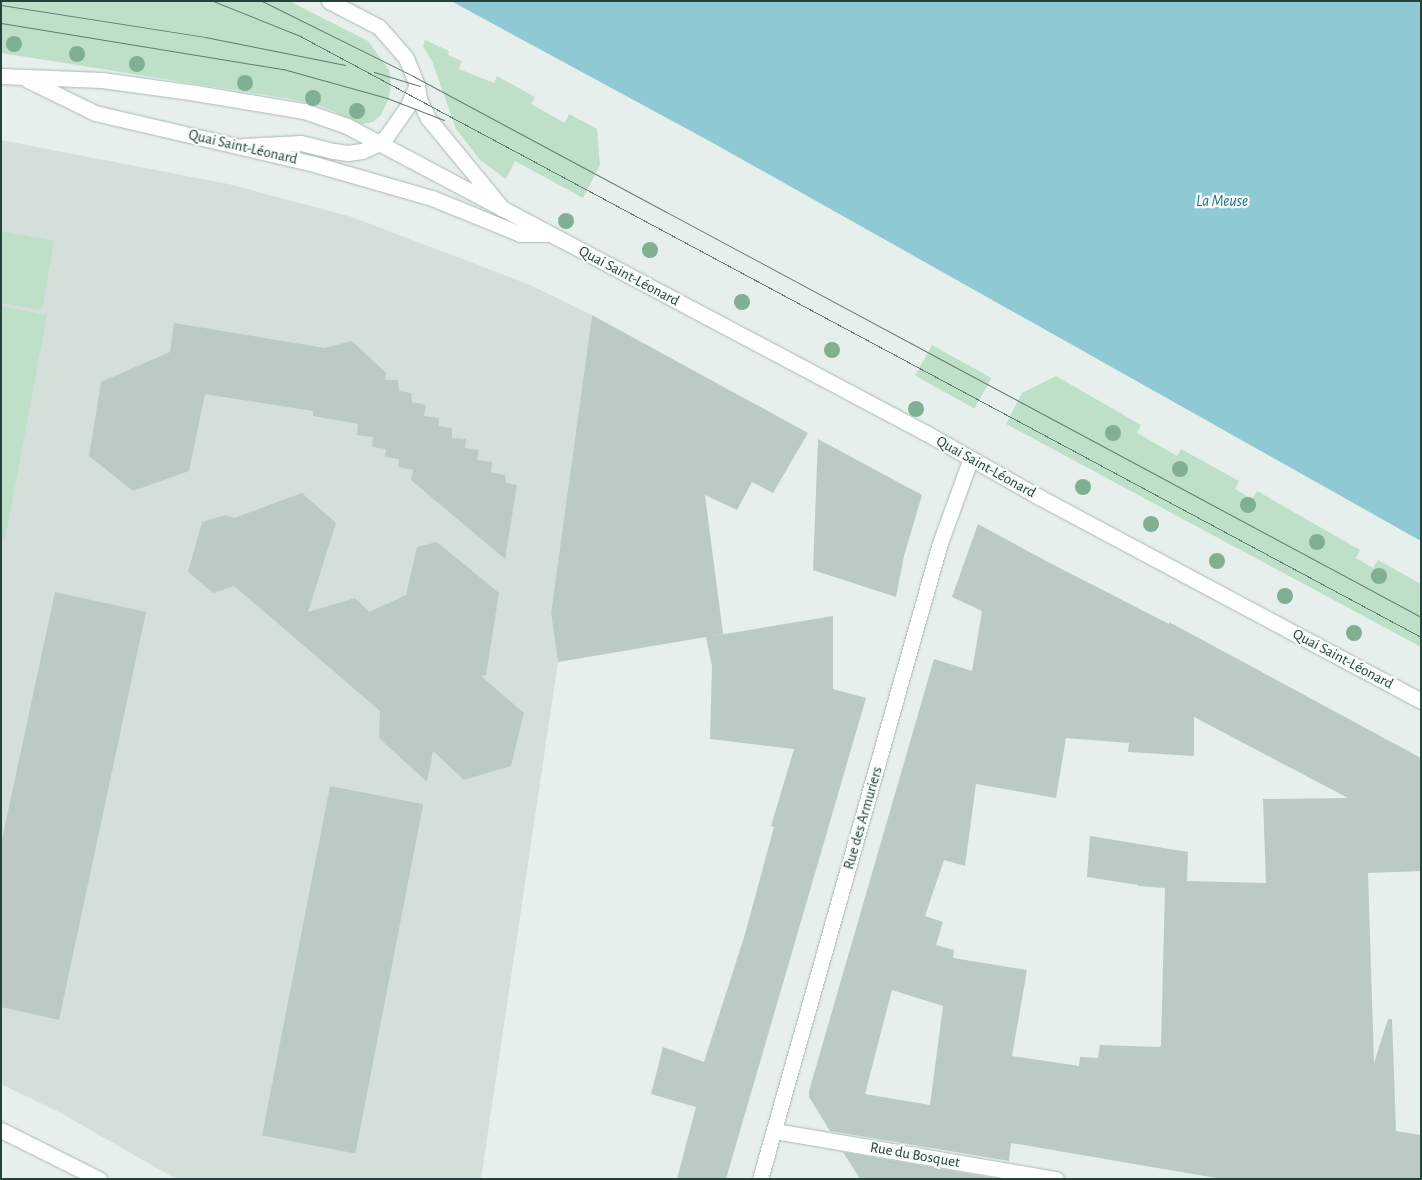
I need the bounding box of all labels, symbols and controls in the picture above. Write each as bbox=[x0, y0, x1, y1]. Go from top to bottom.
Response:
street label: Quai Saint-Léonard bbox=[187, 126, 299, 168]
water label: La Meuse bbox=[1196, 191, 1248, 211]
street label: Quai Saint-Léonard bbox=[576, 242, 682, 310]
street label: Quai Saint-Léonard bbox=[933, 432, 1039, 502]
street label: Quai Saint-Léonard bbox=[1290, 625, 1396, 693]
street label: Rue des Armuriers bbox=[840, 764, 886, 872]
street label: Rue du Bosquet bbox=[869, 1138, 961, 1172]

